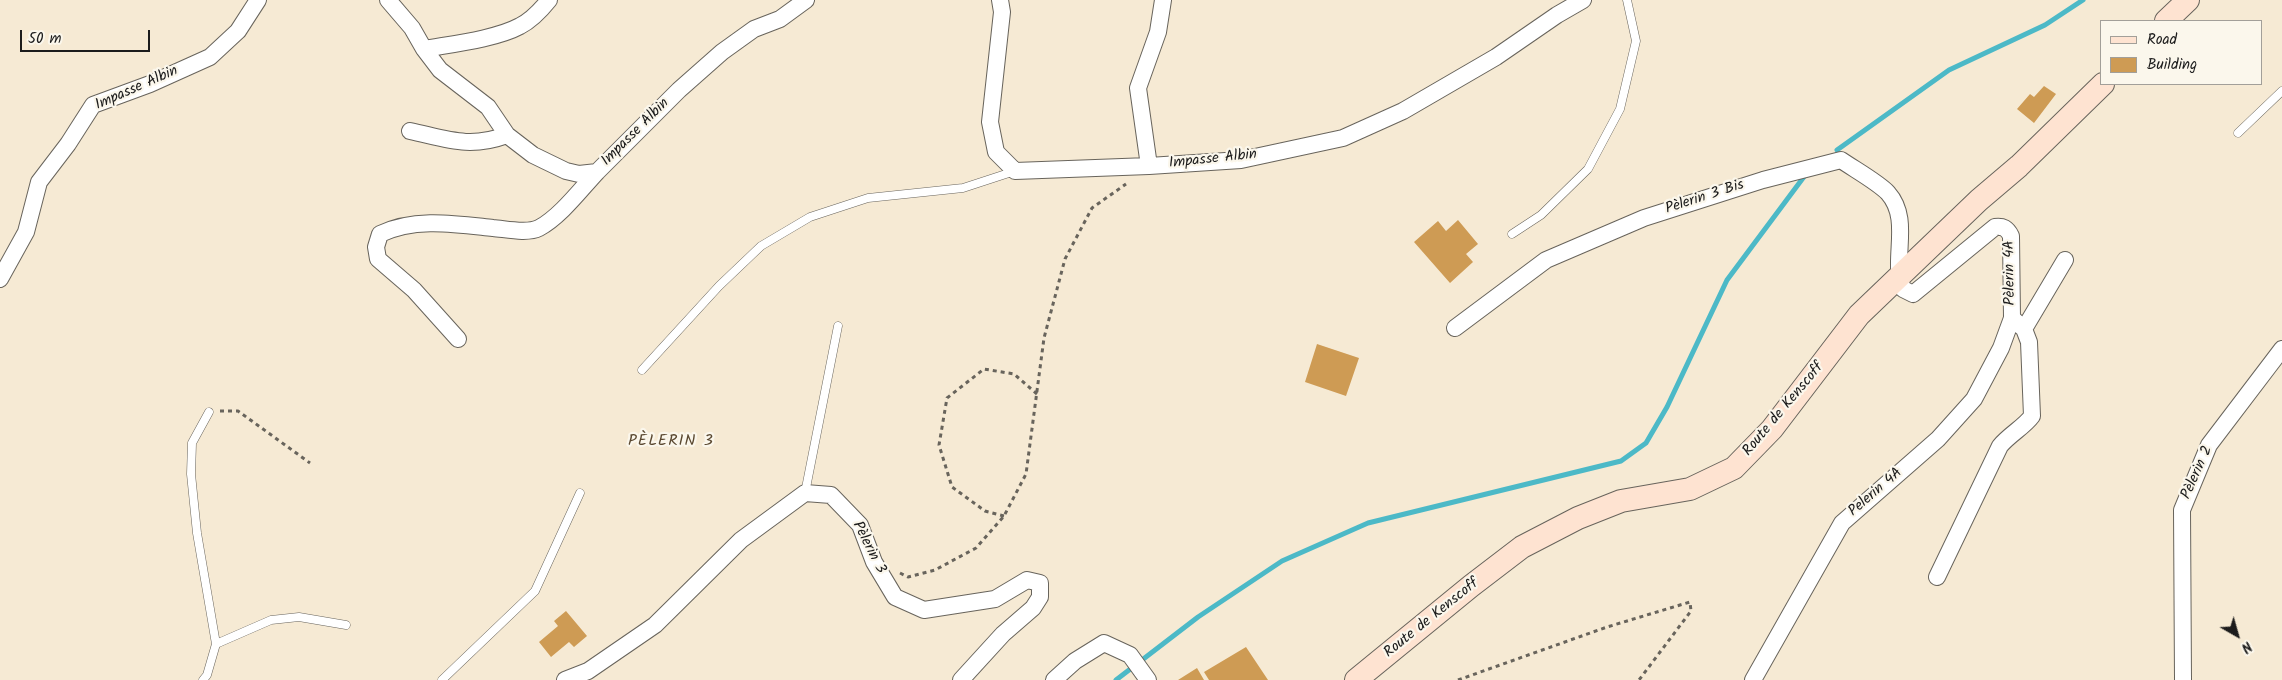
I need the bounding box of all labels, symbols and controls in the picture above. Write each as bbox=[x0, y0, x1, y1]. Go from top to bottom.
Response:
scale bar bbox=[22, 20, 152, 52]
legend bbox=[2100, 20, 2262, 85]
text: 50 m bbox=[28, 27, 62, 51]
text: Road bbox=[2147, 28, 2177, 52]
text: Building bbox=[2147, 53, 2197, 77]
street label: Impasse Albin bbox=[93, 63, 181, 115]
street label: Impasse Albin bbox=[598, 95, 674, 171]
street label: Impasse Albin bbox=[1168, 146, 1258, 174]
street label: Pèlerin 3 Bis bbox=[1663, 177, 1747, 219]
street label: Pèlerin 4A bbox=[2001, 240, 2021, 306]
street label: Route de Kenscoff bbox=[1740, 360, 1828, 460]
district label: PÈLERIN 3 bbox=[627, 432, 715, 452]
street label: Pèlerin 2 bbox=[2178, 444, 2218, 502]
street label: Pelerin 4A bbox=[1845, 465, 1907, 521]
street label: Pèlerin 3 bbox=[847, 519, 889, 577]
street label: Route de Kenscoff bbox=[1381, 575, 1483, 663]
north arrow bbox=[2212, 610, 2262, 660]
text: N bbox=[2236, 635, 2256, 658]

